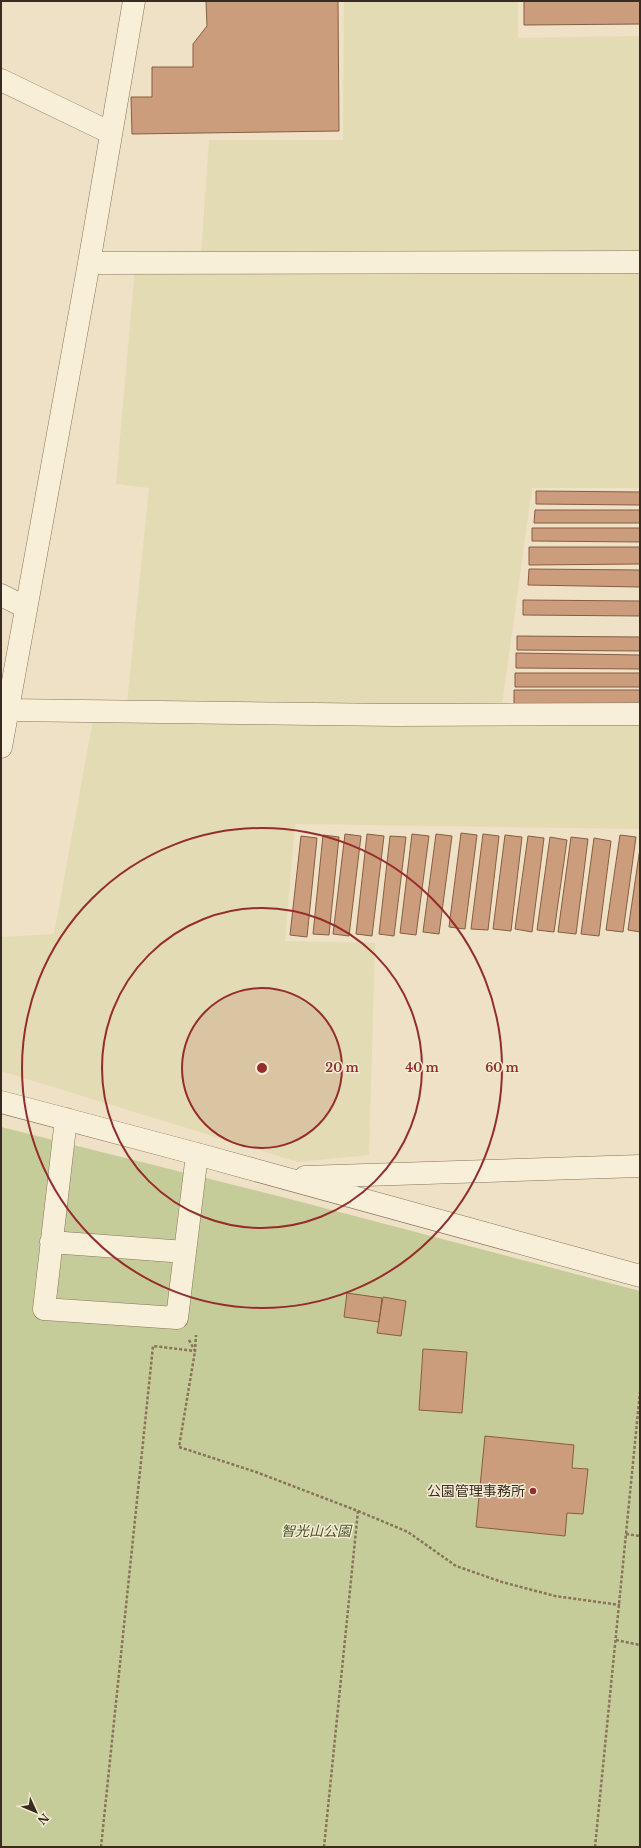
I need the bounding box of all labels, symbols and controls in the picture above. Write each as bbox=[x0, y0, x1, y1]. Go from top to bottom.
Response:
text: 20 m bbox=[325, 1060, 359, 1075]
text: 40 m bbox=[405, 1060, 439, 1075]
text: 60 m bbox=[485, 1060, 520, 1075]
centre of rings bbox=[255, 1061, 269, 1075]
place label: 公園管理事務所 bbox=[427, 1482, 525, 1500]
marker: 公園管理事務所 bbox=[528, 1486, 538, 1496]
park label: 智光山公園 bbox=[281, 1522, 353, 1540]
north arrow bbox=[16, 1792, 56, 1832]
text: N bbox=[34, 1810, 52, 1828]

